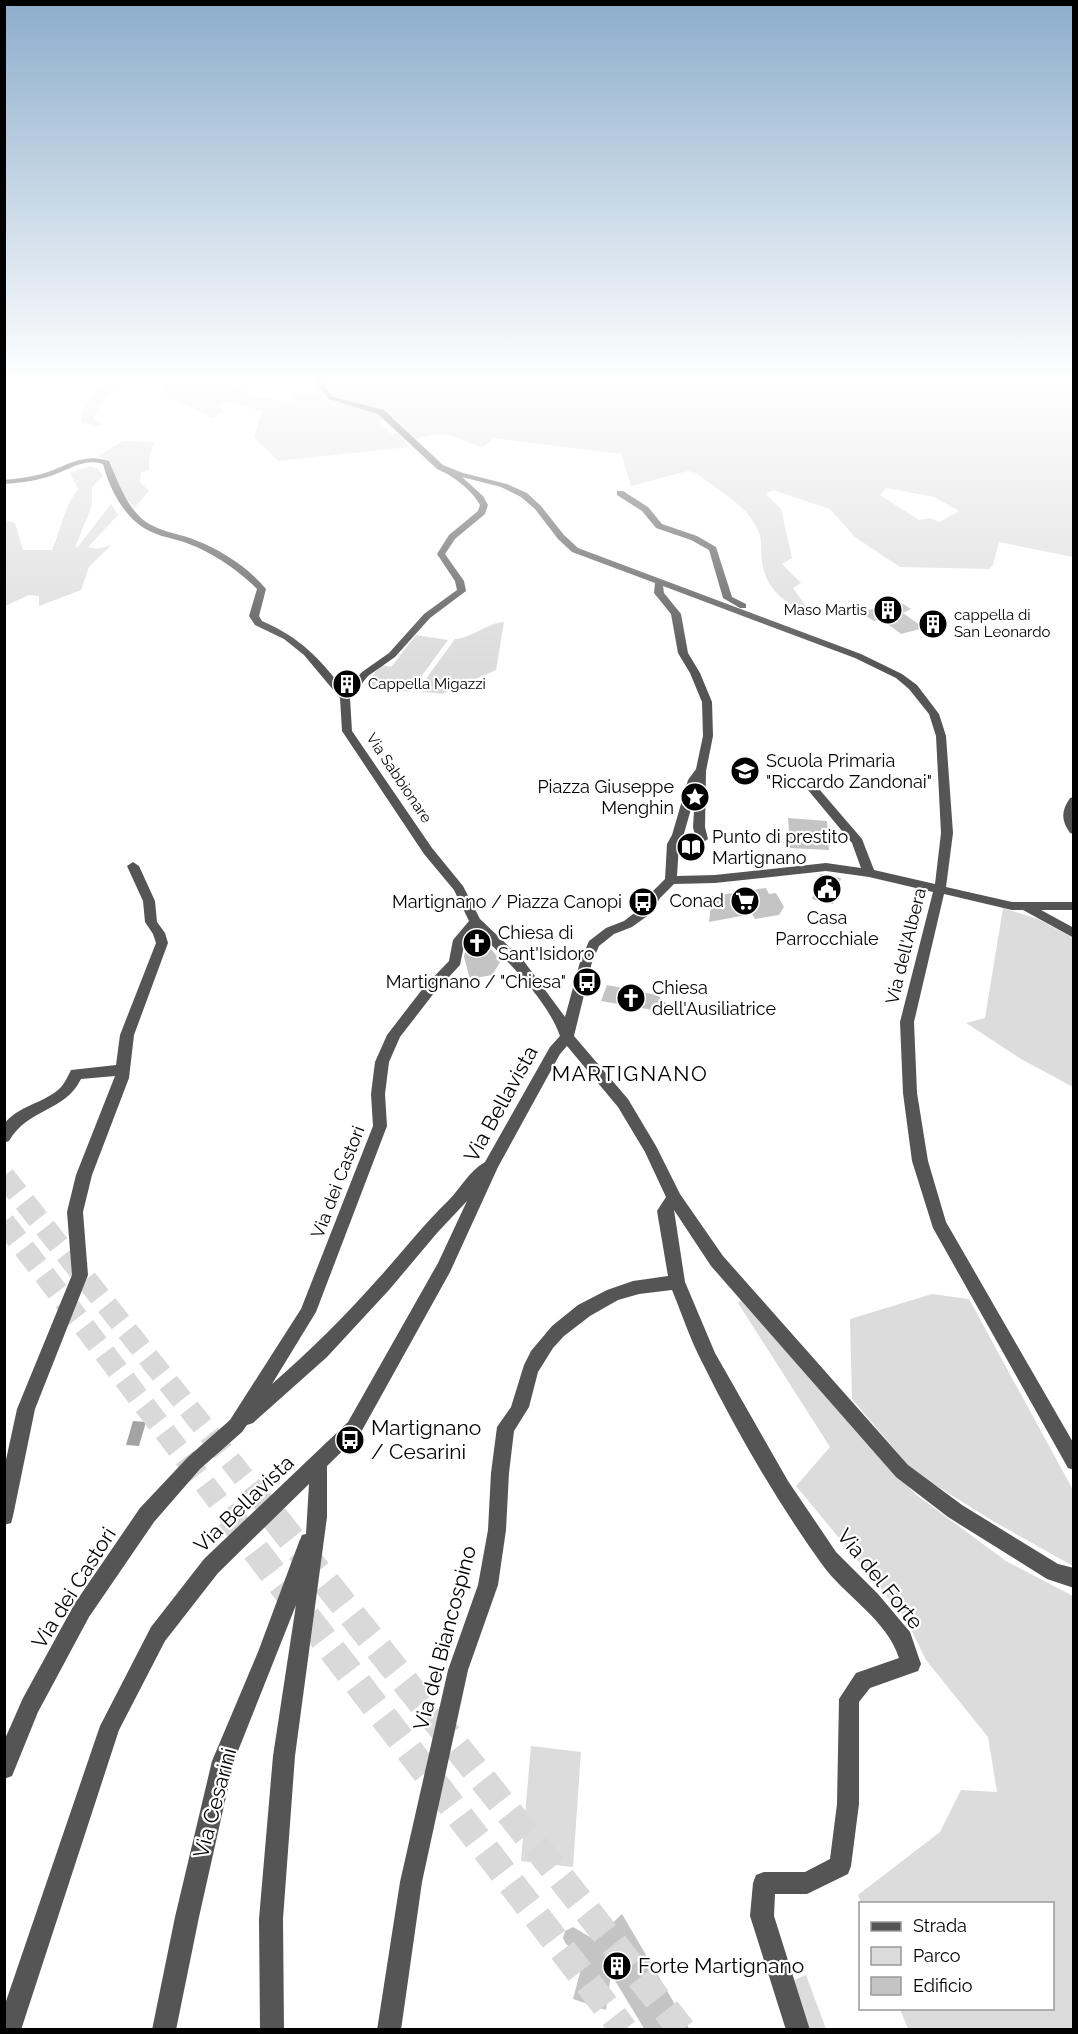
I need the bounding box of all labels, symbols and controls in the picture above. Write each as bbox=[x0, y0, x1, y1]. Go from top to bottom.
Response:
building icon: Maso Martis bbox=[872, 594, 904, 626]
place label: Maso Martis bbox=[784, 601, 867, 619]
place label: cappella di San Leonardo bbox=[954, 606, 1050, 641]
building icon: cappella di San Leonardo bbox=[917, 608, 949, 640]
building icon: Cappella Migazzi bbox=[331, 668, 363, 700]
place label: Cappella Migazzi bbox=[368, 675, 486, 693]
street label: Via Sabbionare bbox=[362, 730, 436, 826]
place label: Scuola Primaria "Riccardo Zandonai" bbox=[766, 750, 932, 792]
school or university icon: Scuola Primaria "Riccardo Zandonai" bbox=[729, 755, 761, 787]
place label: Piazza Giuseppe Menghin bbox=[537, 776, 674, 818]
place icon: Piazza Giuseppe Menghin bbox=[679, 781, 711, 813]
place label: Punto di prestito Martignano bbox=[712, 826, 848, 868]
library icon: Punto di prestito Martignano bbox=[675, 831, 707, 863]
public building icon: Casa Parrocchiale bbox=[811, 873, 843, 905]
supermarket icon: Conad bbox=[729, 885, 761, 917]
bus stop icon: Martignano / Piazza Canopi bbox=[627, 886, 659, 918]
street label: Via dell'Albera bbox=[881, 886, 930, 1006]
place label: Conad bbox=[669, 890, 724, 911]
place label: Martignano / Piazza Canopi bbox=[392, 891, 622, 912]
place label: Casa Parrocchiale bbox=[775, 907, 879, 949]
place label: Chiesa di Sant'Isidoro bbox=[498, 922, 595, 964]
church icon: Chiesa di Sant'Isidoro bbox=[461, 927, 493, 959]
bus stop icon: Martignano / "Chiesa" bbox=[571, 966, 603, 998]
place label: Martignano / "Chiesa" bbox=[386, 971, 566, 992]
place label: Chiesa dell'Ausiliatrice bbox=[652, 977, 777, 1019]
church icon: Chiesa dell'Ausiliatrice bbox=[615, 982, 647, 1014]
street label: Via Bellavista bbox=[458, 1041, 543, 1166]
district label: MARTIGNANO bbox=[552, 1061, 708, 1086]
street label: Via dei Castori bbox=[306, 1123, 369, 1241]
place label: Martignano / Cesarini bbox=[371, 1415, 481, 1464]
bus stop icon: Martignano / Cesarini bbox=[334, 1424, 366, 1456]
street label: Via Bellavista bbox=[189, 1450, 299, 1557]
street label: Via dei Castori bbox=[26, 1522, 121, 1653]
street label: Via del Forte bbox=[832, 1523, 929, 1634]
street label: Via del Biancospino bbox=[408, 1543, 481, 1733]
street label: Via Cesarini bbox=[188, 1745, 241, 1861]
legend bbox=[859, 1902, 1054, 2010]
text: Strada bbox=[913, 1915, 967, 1936]
text: Parco bbox=[913, 1945, 961, 1966]
building icon: Forte Martignano bbox=[601, 1950, 633, 1982]
place label: Forte Martignano bbox=[638, 1953, 804, 1978]
text: Edificio bbox=[913, 1975, 973, 1996]

